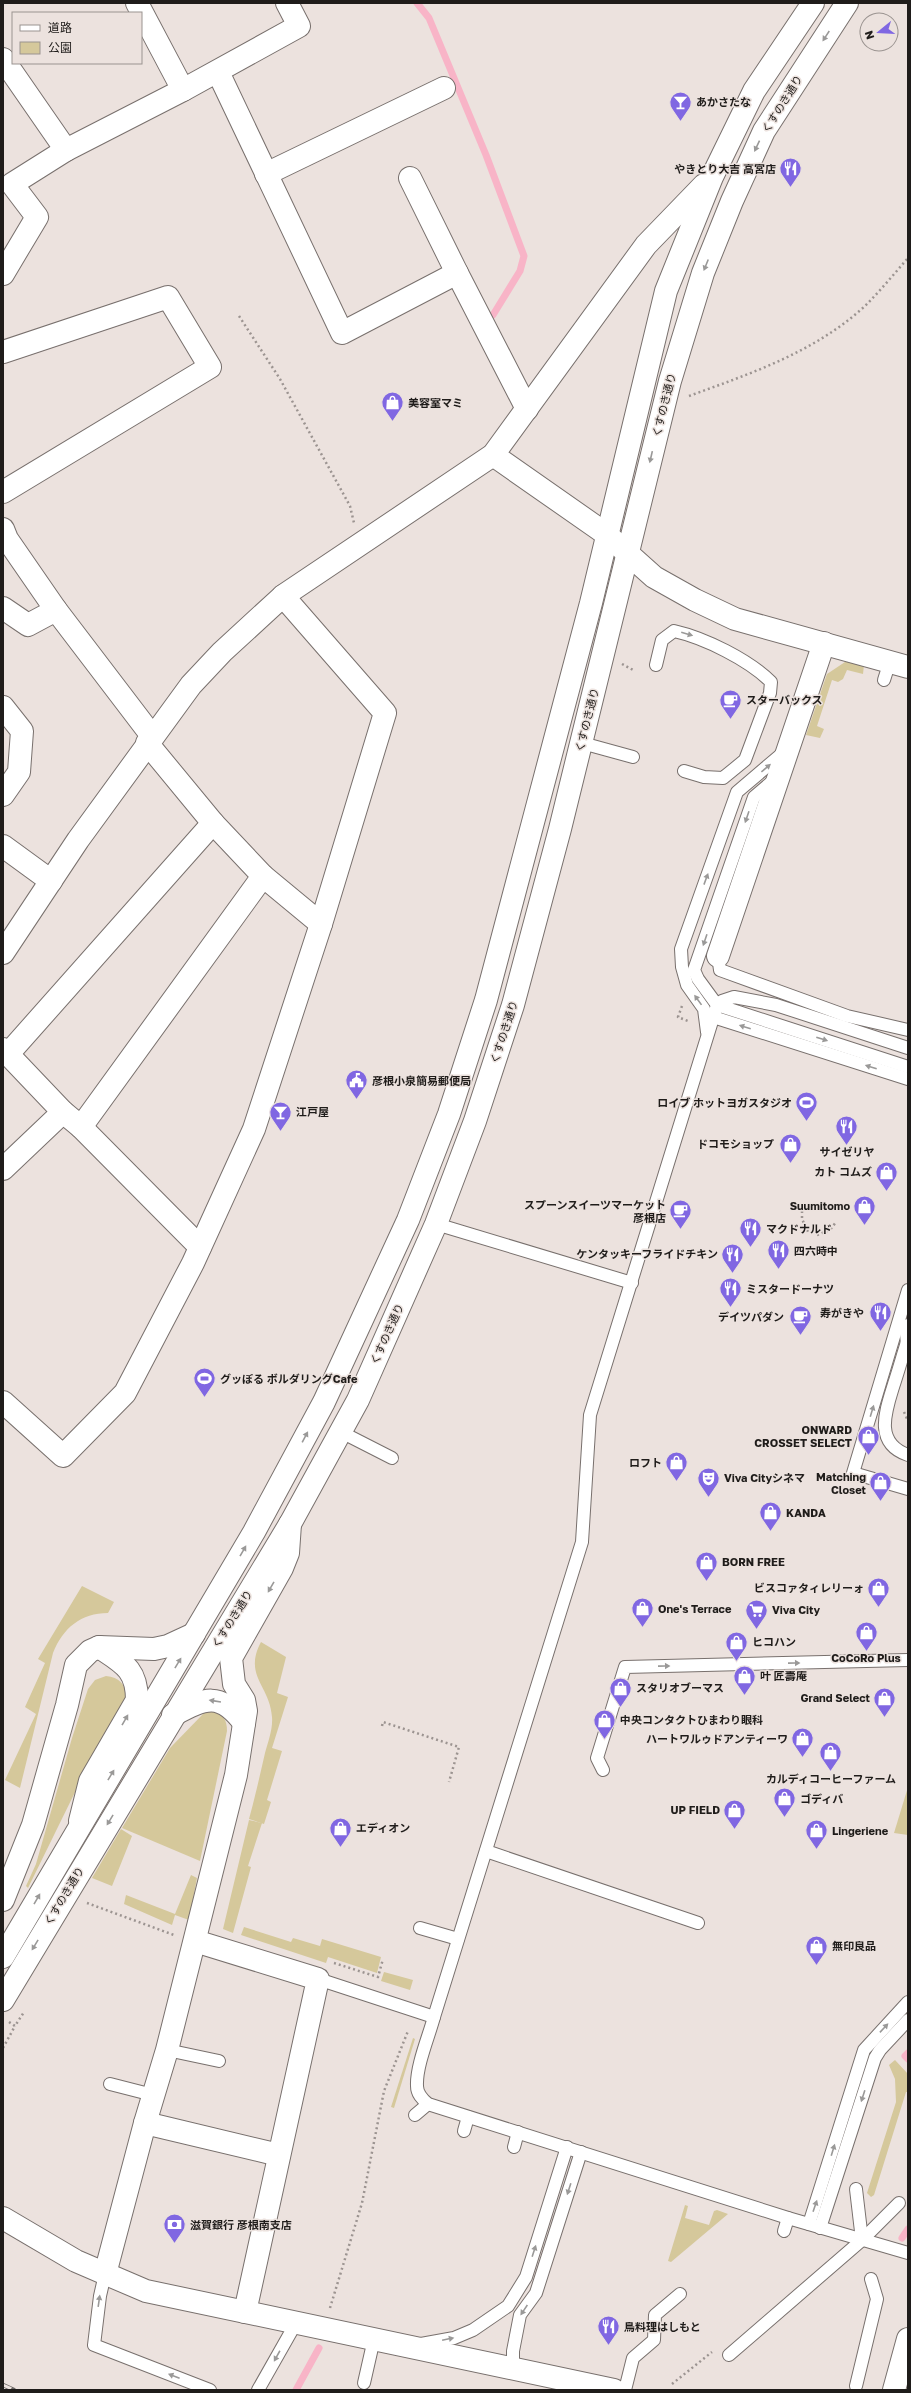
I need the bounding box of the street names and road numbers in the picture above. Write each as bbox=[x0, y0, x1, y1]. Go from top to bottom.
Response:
street label: くすのき通り bbox=[759, 72, 804, 135]
street label: くすのき通り bbox=[649, 371, 678, 438]
street label: くすのき通り bbox=[572, 686, 601, 753]
street label: くすのき通り bbox=[487, 999, 520, 1065]
street label: くすのき通り bbox=[367, 1301, 406, 1366]
street label: くすのき通り bbox=[209, 1587, 254, 1650]
street label: くすのき通り bbox=[41, 1864, 86, 1927]

